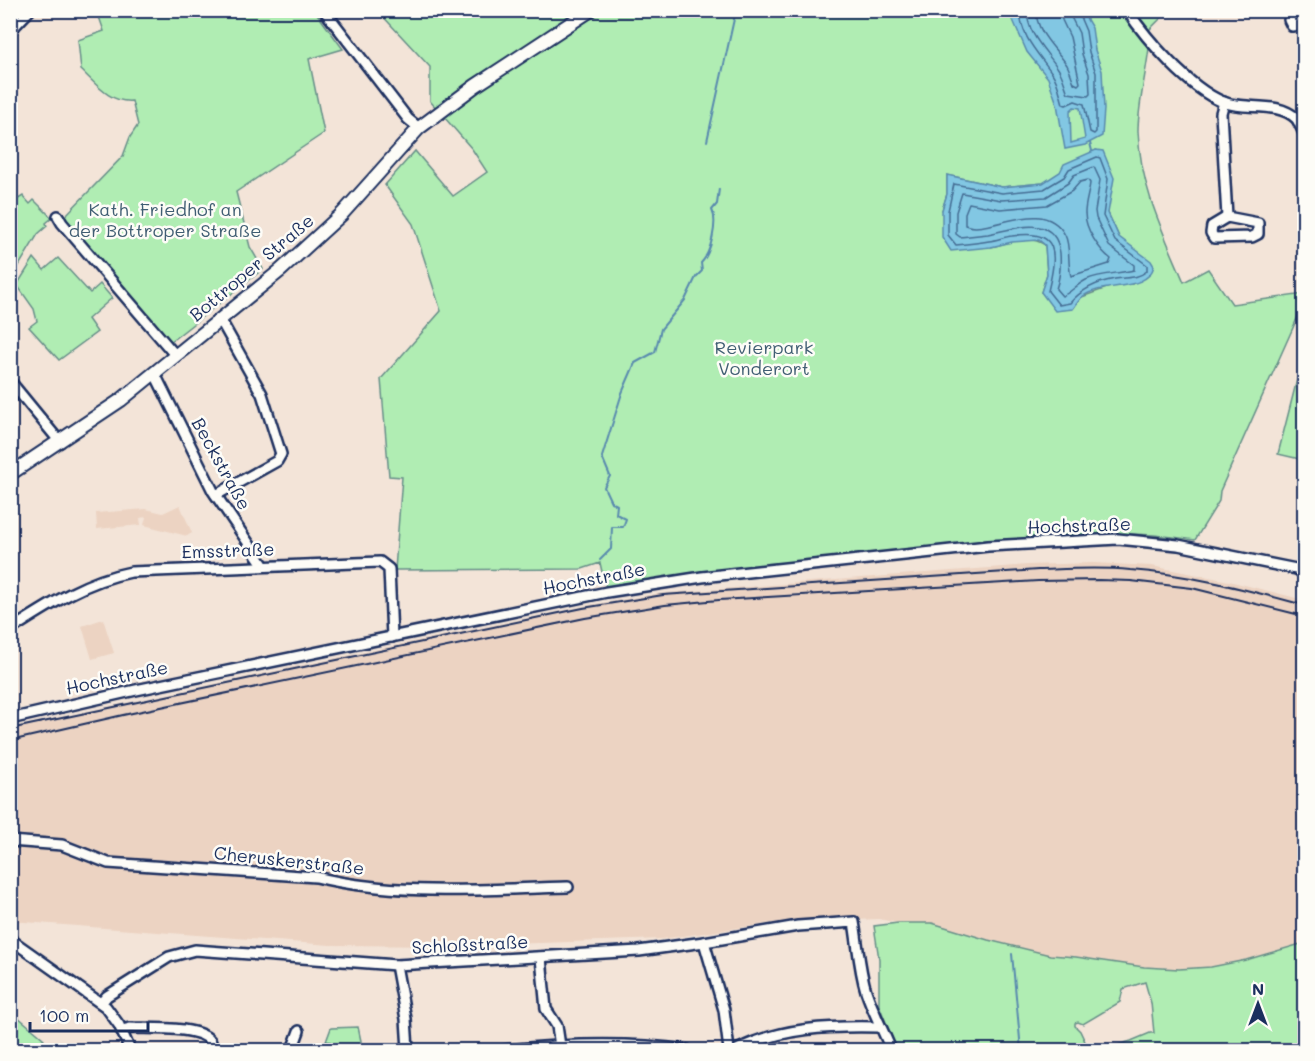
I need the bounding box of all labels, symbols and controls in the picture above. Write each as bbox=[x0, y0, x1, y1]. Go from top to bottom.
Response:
park label: Kath. Friedhof an der Bottroper Straße bbox=[69, 197, 261, 242]
street label: Bottroper Straße bbox=[184, 208, 319, 326]
park label: Revierpark Vonderort bbox=[715, 335, 813, 380]
street label: Beckstraße bbox=[187, 413, 257, 514]
street label: Hochstraße bbox=[1027, 511, 1131, 539]
street label: Emsstraße bbox=[181, 536, 275, 564]
street label: Hochstraße bbox=[541, 556, 647, 600]
street label: Hochstraße bbox=[64, 655, 170, 700]
street label: Cheruskerstraße bbox=[213, 840, 365, 880]
street label: Schloßstraße bbox=[411, 929, 529, 959]
north arrow bbox=[1228, 974, 1288, 1034]
text: N bbox=[1252, 978, 1264, 999]
scale bar bbox=[30, 995, 148, 1033]
text: 100 m bbox=[39, 1003, 89, 1027]

